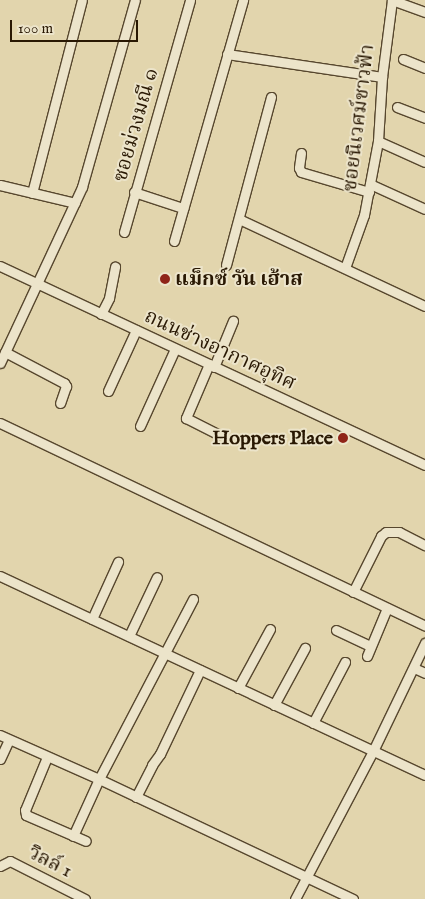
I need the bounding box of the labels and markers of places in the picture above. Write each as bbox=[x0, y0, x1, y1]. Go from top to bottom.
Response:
place label: แม็กซ์ วัน เฮ้าส bbox=[175, 267, 303, 291]
marker: แม็กซ์ วัน เฮ้าส bbox=[159, 273, 171, 285]
place label: Hoppers Place bbox=[212, 426, 333, 450]
marker: Hoppers Place bbox=[337, 432, 349, 444]

